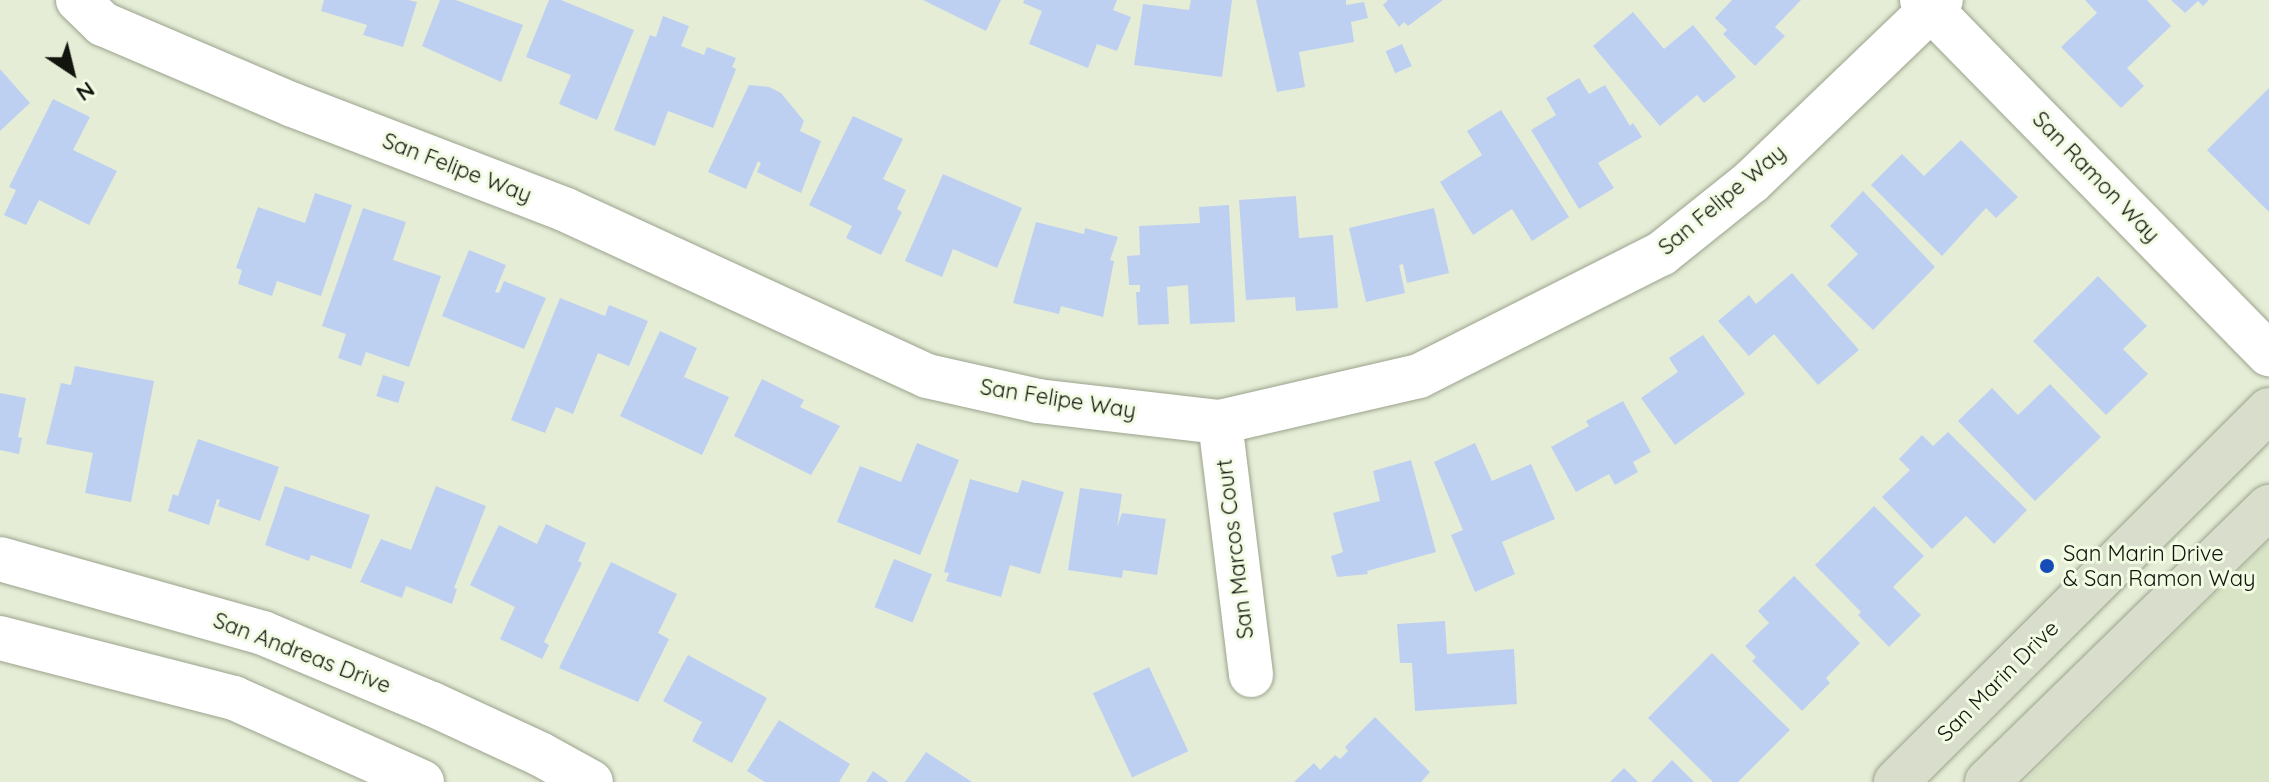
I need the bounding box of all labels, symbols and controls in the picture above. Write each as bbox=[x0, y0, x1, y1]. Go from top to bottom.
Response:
north arrow bbox=[32, 32, 112, 112]
text: N bbox=[71, 76, 100, 108]
street label: San Ramon Way bbox=[2027, 106, 2165, 248]
street label: San Felipe Way bbox=[379, 127, 535, 209]
street label: San Felipe Way bbox=[1653, 139, 1791, 261]
street label: San Felipe Way bbox=[978, 374, 1138, 424]
street label: San Marcos Court bbox=[1211, 458, 1259, 640]
place label: San Marin Drive & San Ramon Way bbox=[2063, 540, 2255, 592]
marker: San Marin Drive & San Ramon Way bbox=[2038, 557, 2056, 575]
street label: San Andreas Drive bbox=[210, 607, 394, 699]
street label: San Marin Drive bbox=[1932, 615, 2064, 747]

